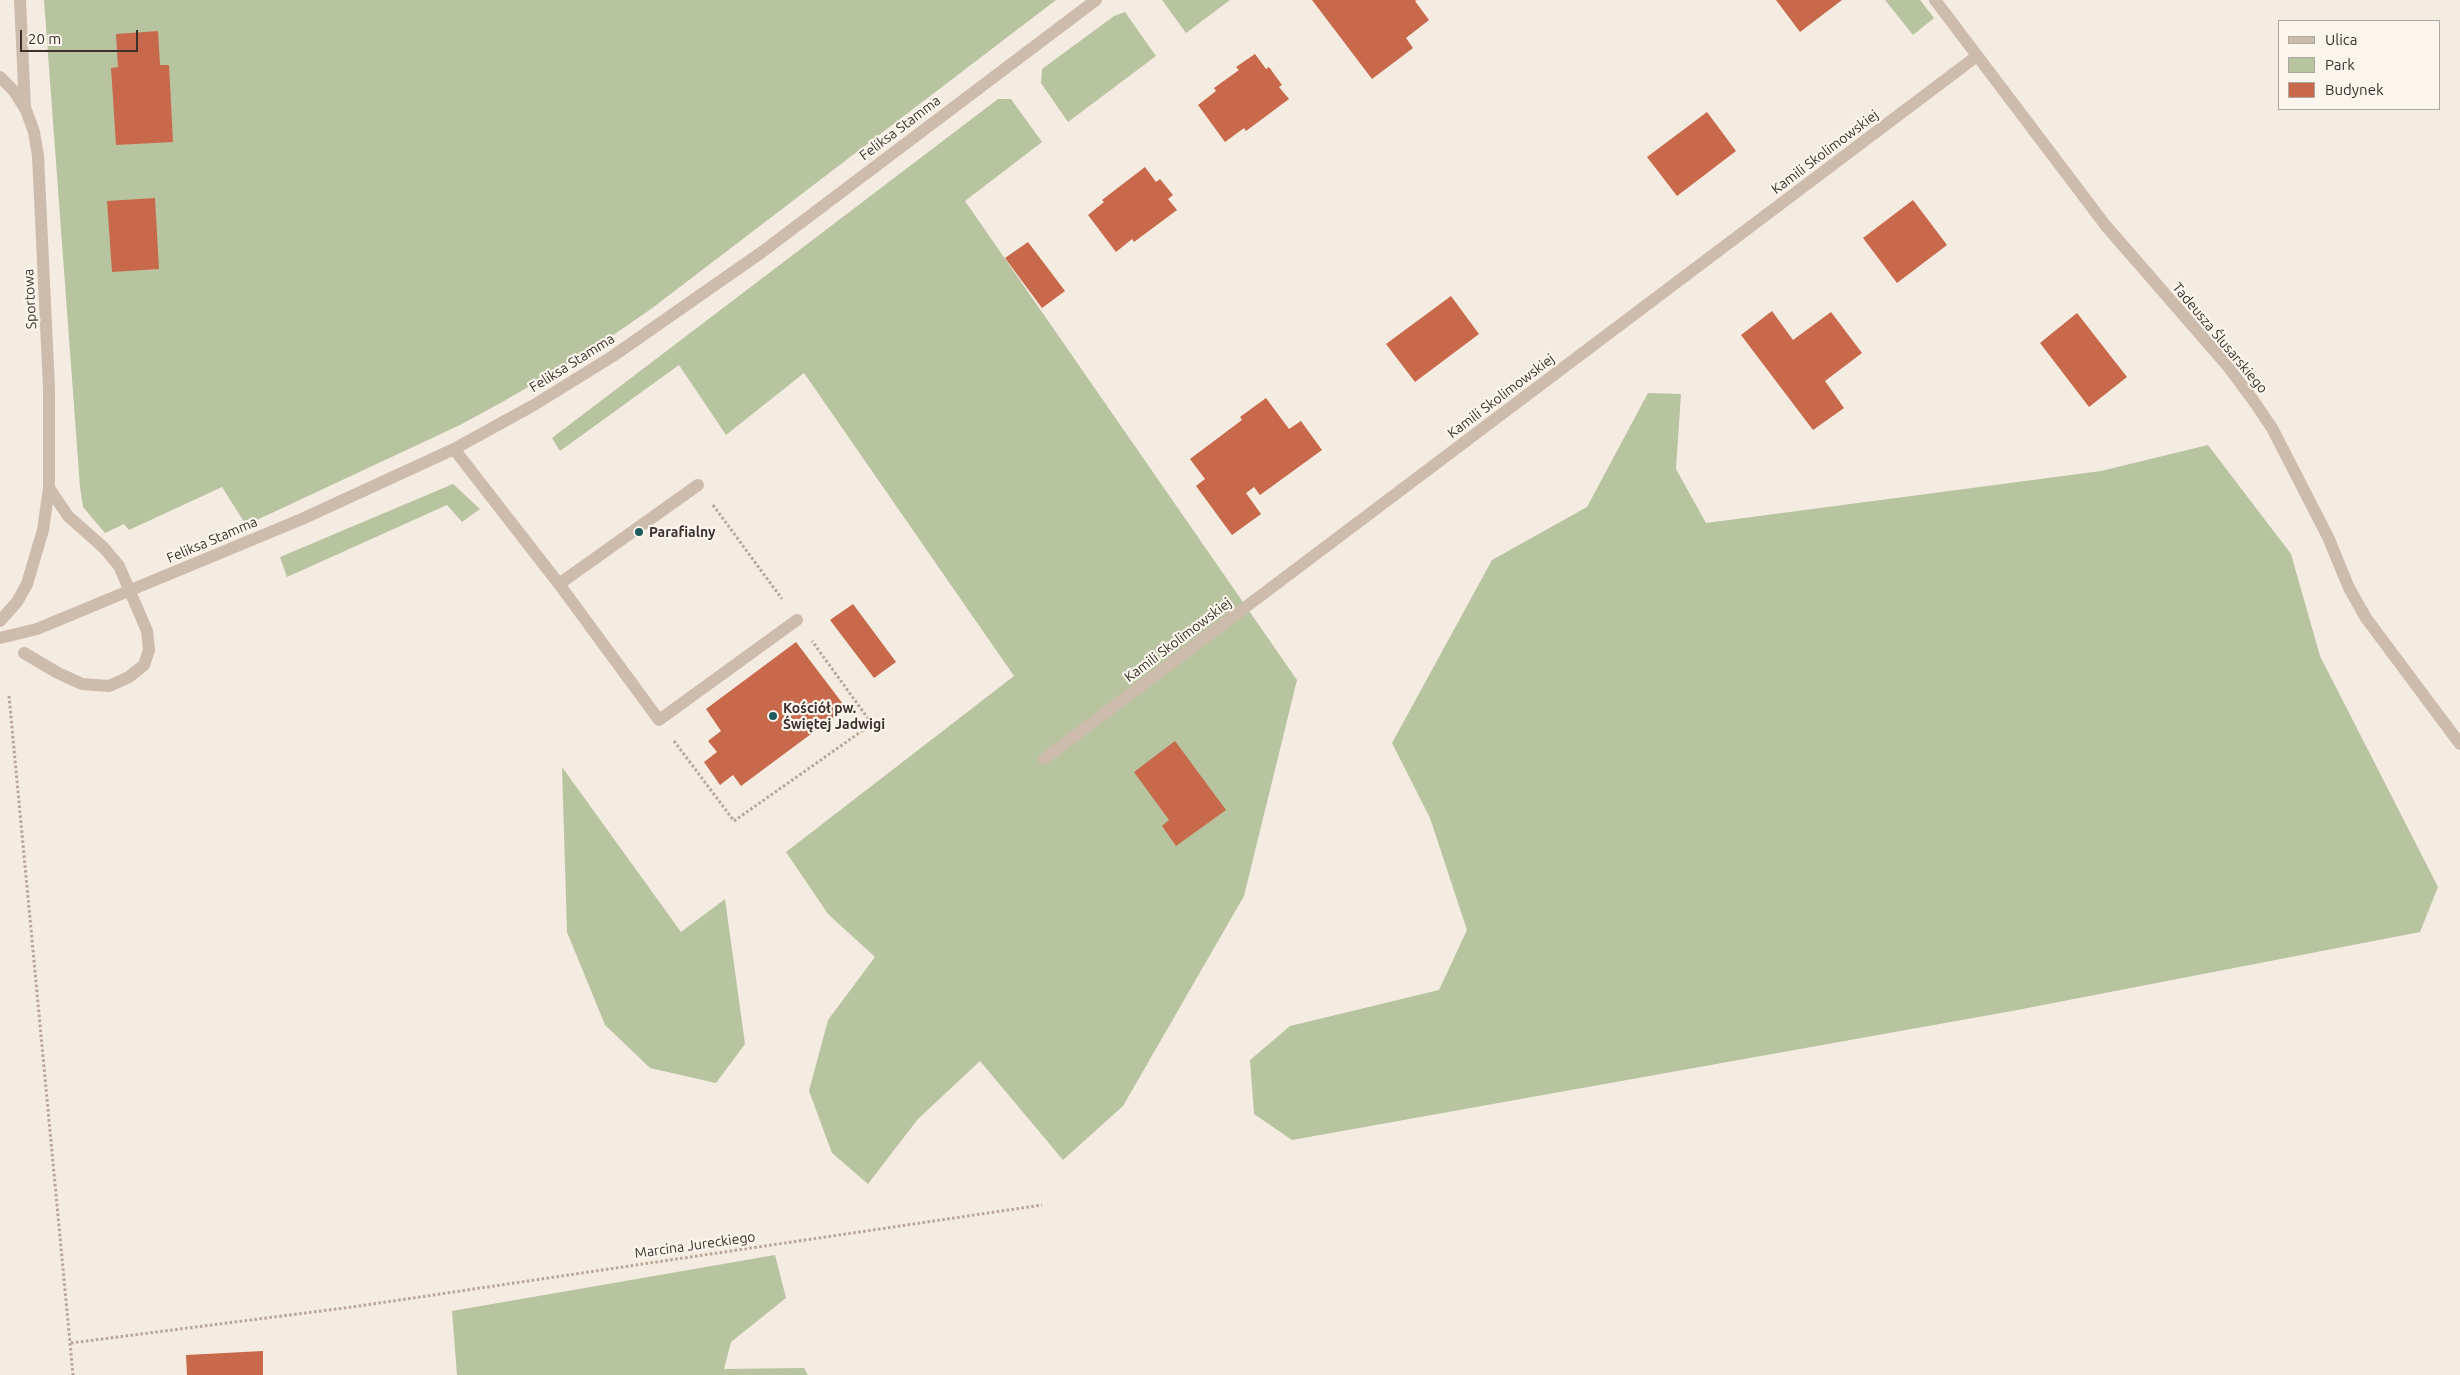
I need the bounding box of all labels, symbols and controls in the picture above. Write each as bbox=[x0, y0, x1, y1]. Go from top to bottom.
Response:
scale bar bbox=[22, 20, 140, 52]
legend bbox=[2278, 20, 2440, 110]
text: 20 m bbox=[28, 30, 61, 47]
text: Ulica bbox=[2325, 31, 2357, 48]
text: Park bbox=[2325, 56, 2355, 73]
text: Budynek bbox=[2325, 81, 2384, 98]
street label: Feliksa Stamma bbox=[856, 92, 944, 164]
street label: Kamili Skolimowskiej bbox=[1768, 106, 1882, 198]
street label: Sportowa bbox=[20, 268, 40, 330]
street label: Tadeusza Ślusarskiego bbox=[2169, 279, 2271, 397]
street label: Feliksa Stamma bbox=[526, 330, 618, 396]
street label: Kamili Skolimowskiej bbox=[1444, 350, 1558, 442]
street label: Feliksa Stamma bbox=[164, 513, 260, 567]
place label: Parafialny bbox=[649, 524, 715, 540]
marker: Parafialny bbox=[633, 526, 645, 538]
street label: Kamili Skolimowskiej bbox=[1121, 594, 1235, 686]
place label: Kościół pw. Świętej Jadwigi bbox=[783, 700, 885, 732]
marker: Kościół pw. Świętej Jadwigi bbox=[767, 710, 779, 722]
street label: Marcina Jureckiego bbox=[634, 1228, 756, 1262]

